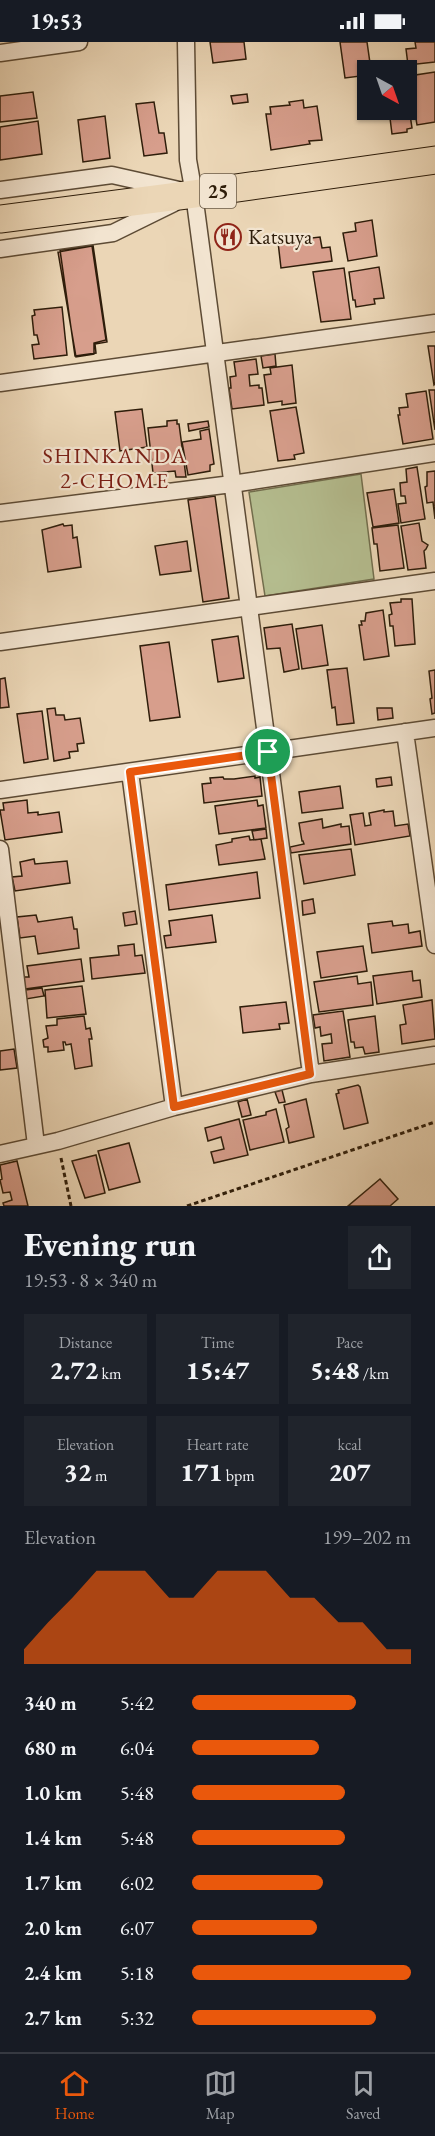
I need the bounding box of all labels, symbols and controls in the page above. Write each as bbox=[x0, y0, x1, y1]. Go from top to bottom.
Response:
text: 19:53 bbox=[30, 7, 83, 36]
north arrow bbox=[357, 60, 417, 120]
map controls bbox=[357, 60, 417, 120]
road number: 25 bbox=[200, 174, 236, 208]
restaurant icon: Katsuya bbox=[213, 222, 243, 252]
place label: Katsuya bbox=[248, 223, 313, 250]
district label: SHINKANDA 2-CHOME bbox=[42, 441, 188, 495]
pin bbox=[242, 726, 293, 777]
icon: arrive bbox=[251, 735, 284, 768]
text: Evening run bbox=[24, 1223, 196, 1266]
button: share bbox=[348, 1226, 411, 1289]
text: 19:53 · 8 × 340 m bbox=[24, 1267, 157, 1293]
text: Distance bbox=[59, 1332, 112, 1353]
text: Time bbox=[201, 1332, 234, 1353]
text: Pace bbox=[336, 1332, 363, 1353]
text: 2.72 bbox=[50, 1353, 98, 1387]
text: 15:47 bbox=[186, 1353, 249, 1387]
text: 5:48 bbox=[310, 1353, 360, 1387]
text: km bbox=[98, 1363, 121, 1384]
text: /km bbox=[360, 1363, 389, 1384]
text: Elevation bbox=[57, 1434, 114, 1455]
text: Heart rate bbox=[186, 1434, 249, 1455]
text: kcal bbox=[337, 1434, 362, 1455]
text: 32 bbox=[64, 1455, 92, 1489]
text: 171 bbox=[180, 1455, 222, 1489]
text: 207 bbox=[328, 1455, 371, 1489]
text: m bbox=[92, 1465, 107, 1486]
text: bpm bbox=[222, 1465, 255, 1486]
text: Elevation bbox=[24, 1524, 96, 1550]
text: 199–202 m bbox=[323, 1524, 411, 1550]
text: 340 m bbox=[24, 1690, 77, 1716]
text: 5:42 bbox=[120, 1690, 154, 1716]
text: 680 m bbox=[24, 1735, 77, 1761]
text: 6:04 bbox=[120, 1735, 154, 1761]
text: 1.0 km bbox=[24, 1780, 82, 1806]
text: 5:48 bbox=[120, 1780, 154, 1806]
text: 1.4 km bbox=[24, 1825, 82, 1851]
text: 5:48 bbox=[120, 1825, 154, 1851]
text: 1.7 km bbox=[24, 1870, 82, 1896]
text: 6:02 bbox=[120, 1870, 154, 1896]
text: 2.0 km bbox=[24, 1915, 82, 1941]
text: 6:07 bbox=[120, 1915, 154, 1941]
text: 2.4 km bbox=[24, 1960, 82, 1986]
text: 5:18 bbox=[120, 1960, 154, 1986]
text: 2.7 km bbox=[24, 2005, 82, 2031]
text: 5:32 bbox=[120, 2005, 154, 2031]
tab: Home bbox=[55, 2067, 94, 2124]
tab: Map bbox=[204, 2067, 237, 2124]
tab: Saved bbox=[346, 2067, 380, 2124]

